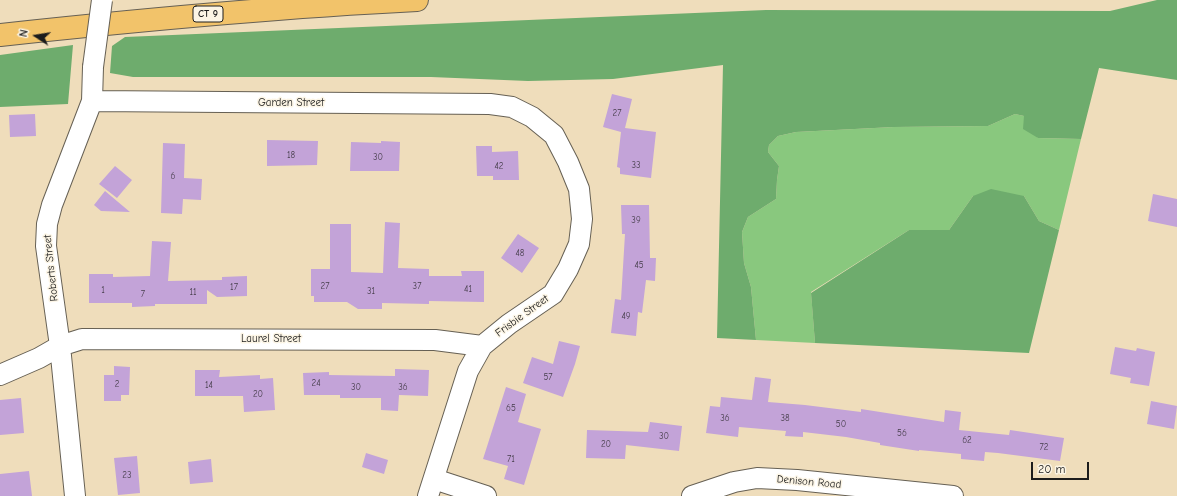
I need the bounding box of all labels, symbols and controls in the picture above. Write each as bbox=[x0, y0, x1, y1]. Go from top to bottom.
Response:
road number: CT 9 bbox=[193, 6, 223, 22]
north arrow bbox=[16, 16, 56, 56]
text: N bbox=[17, 29, 31, 38]
street label: Garden Street bbox=[258, 96, 324, 110]
house number: 27 bbox=[613, 108, 621, 118]
house number: 18 bbox=[287, 150, 295, 160]
house number: 30 bbox=[373, 152, 383, 162]
house number: 33 bbox=[631, 160, 641, 170]
house number: 42 bbox=[494, 161, 504, 171]
house number: 6 bbox=[171, 171, 175, 181]
house number: 39 bbox=[631, 215, 641, 225]
street label: Roberts Street bbox=[41, 234, 61, 302]
house number: 48 bbox=[516, 248, 524, 258]
house number: 45 bbox=[634, 260, 644, 270]
house number: 27 bbox=[321, 281, 329, 291]
house number: 37 bbox=[413, 281, 421, 291]
house number: 17 bbox=[230, 282, 238, 292]
house number: 41 bbox=[464, 284, 472, 294]
house number: 1 bbox=[101, 285, 105, 295]
house number: 31 bbox=[367, 286, 375, 296]
house number: 11 bbox=[189, 287, 197, 297]
house number: 7 bbox=[141, 289, 145, 299]
street label: Frisbie Street bbox=[493, 292, 551, 340]
house number: 49 bbox=[621, 311, 631, 321]
street label: Laurel Street bbox=[241, 332, 301, 346]
house number: 57 bbox=[543, 372, 553, 382]
house number: 24 bbox=[311, 378, 321, 388]
house number: 2 bbox=[115, 379, 119, 389]
house number: 14 bbox=[205, 380, 213, 390]
house number: 30 bbox=[351, 382, 361, 392]
house number: 36 bbox=[398, 382, 408, 392]
house number: 20 bbox=[253, 389, 263, 399]
house number: 65 bbox=[506, 403, 516, 413]
house number: 36 bbox=[720, 413, 730, 423]
house number: 38 bbox=[780, 413, 790, 423]
house number: 50 bbox=[836, 419, 846, 429]
house number: 56 bbox=[897, 428, 907, 438]
house number: 30 bbox=[659, 431, 669, 441]
house number: 62 bbox=[962, 435, 972, 445]
house number: 20 bbox=[601, 439, 611, 449]
house number: 72 bbox=[1040, 442, 1048, 452]
house number: 71 bbox=[507, 454, 515, 464]
scale bar bbox=[1033, 454, 1091, 480]
text: 20 m bbox=[1038, 462, 1066, 476]
house number: 23 bbox=[122, 470, 132, 480]
street label: Denison Road bbox=[776, 473, 842, 491]

